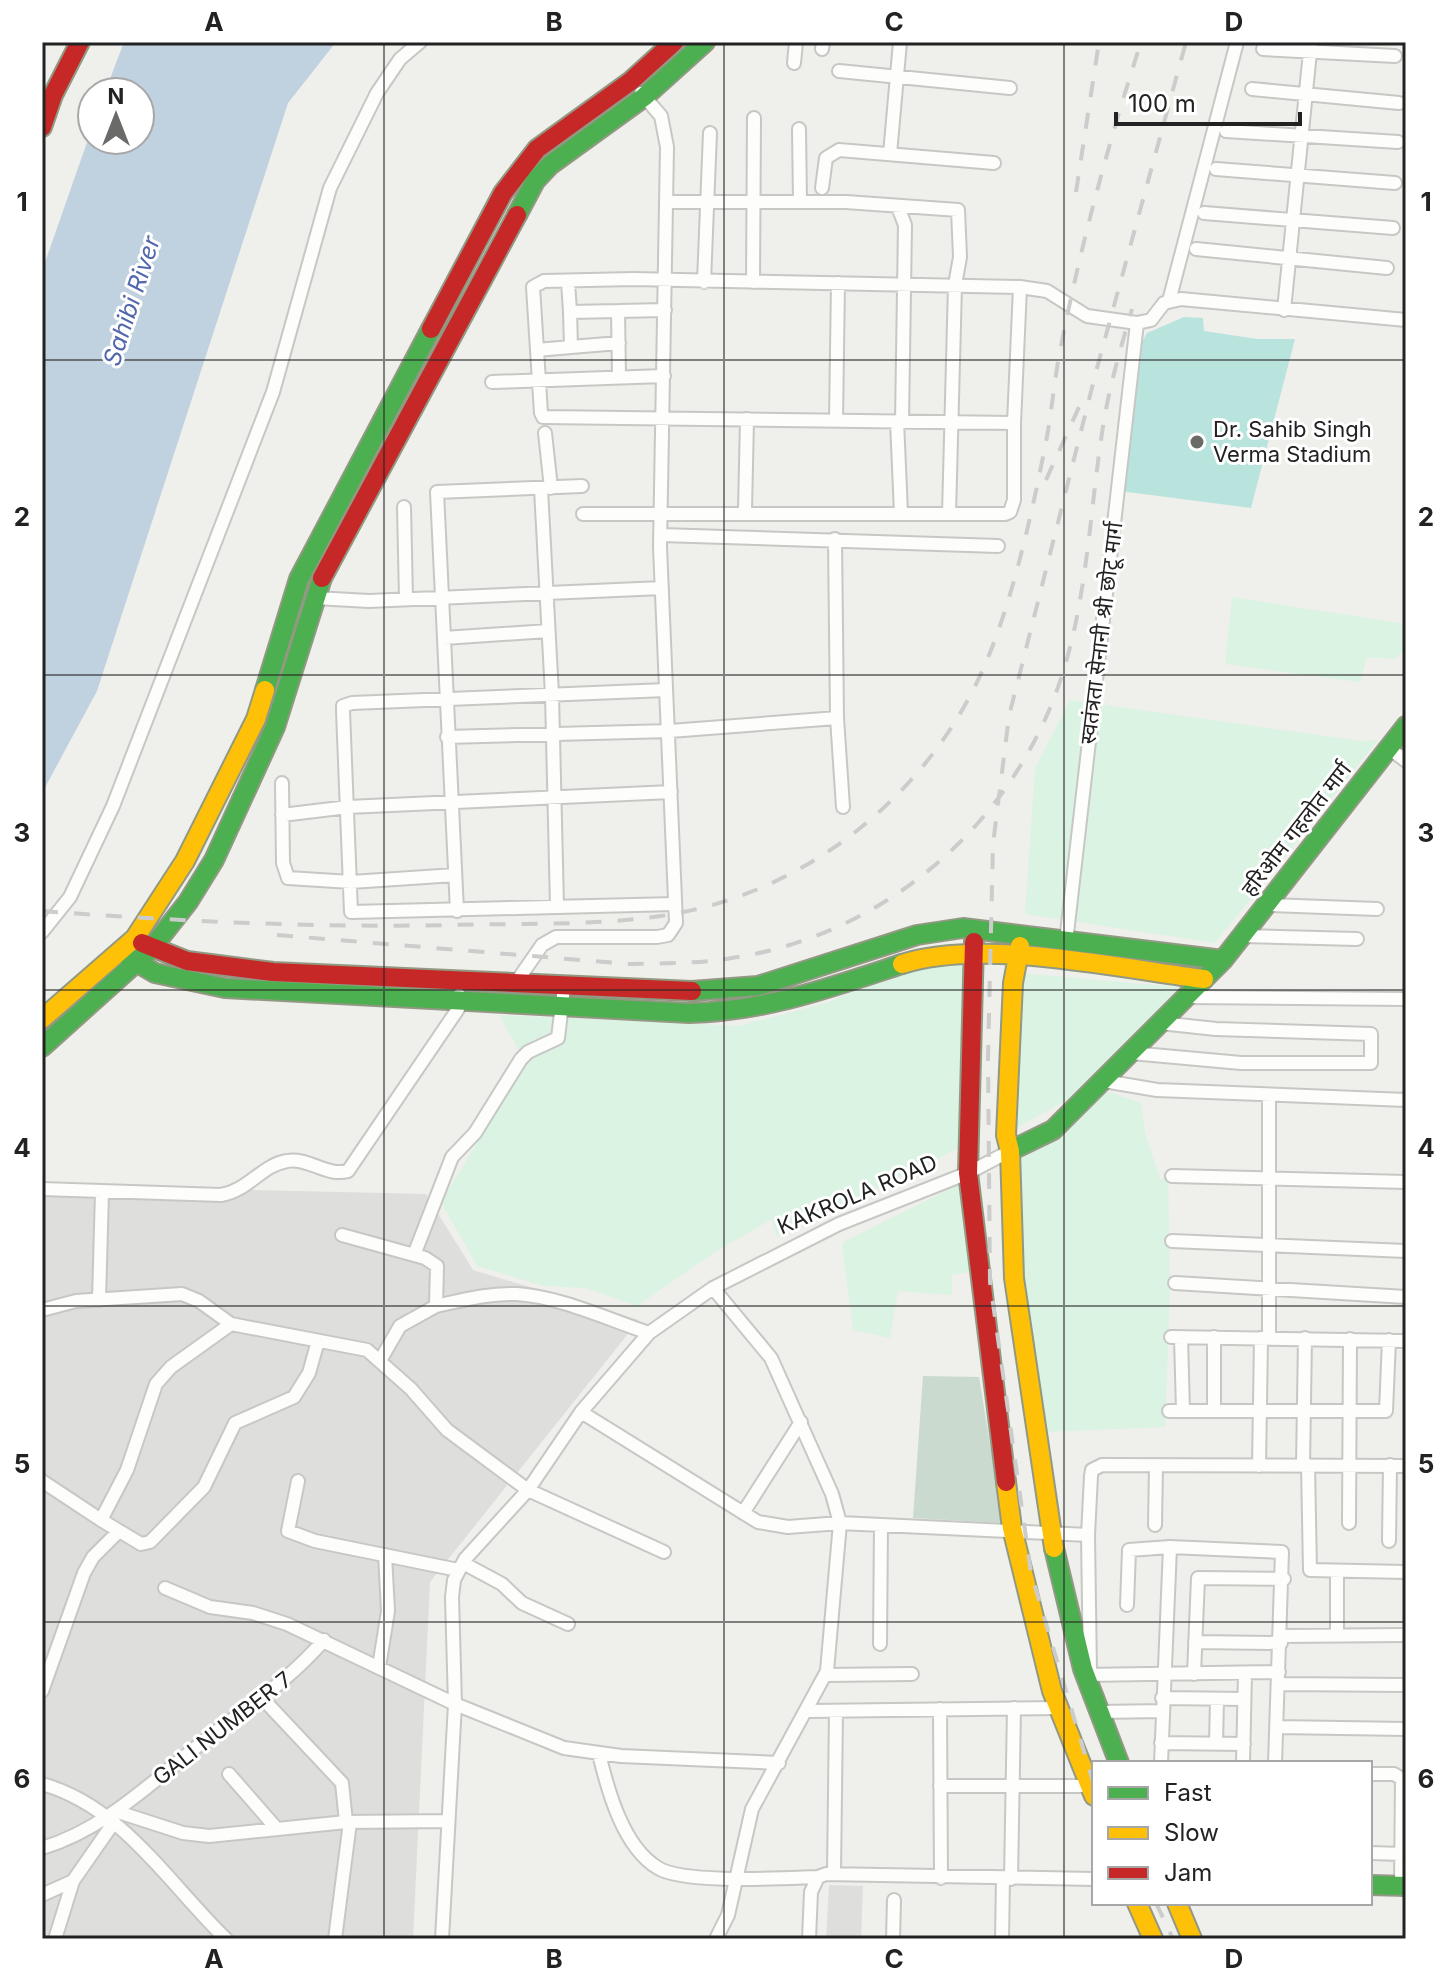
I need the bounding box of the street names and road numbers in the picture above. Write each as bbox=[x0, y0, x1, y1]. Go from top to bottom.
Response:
street label: स्वतंत्रता सेनानी श्री छोटू मार्ग bbox=[1074, 519, 1130, 746]
street label: हरिओम गहलोत मार्ग bbox=[1236, 756, 1357, 901]
street label: KAKROLA ROAD bbox=[773, 1149, 941, 1239]
street label: GALI NUMBER 7 bbox=[147, 1666, 297, 1790]

